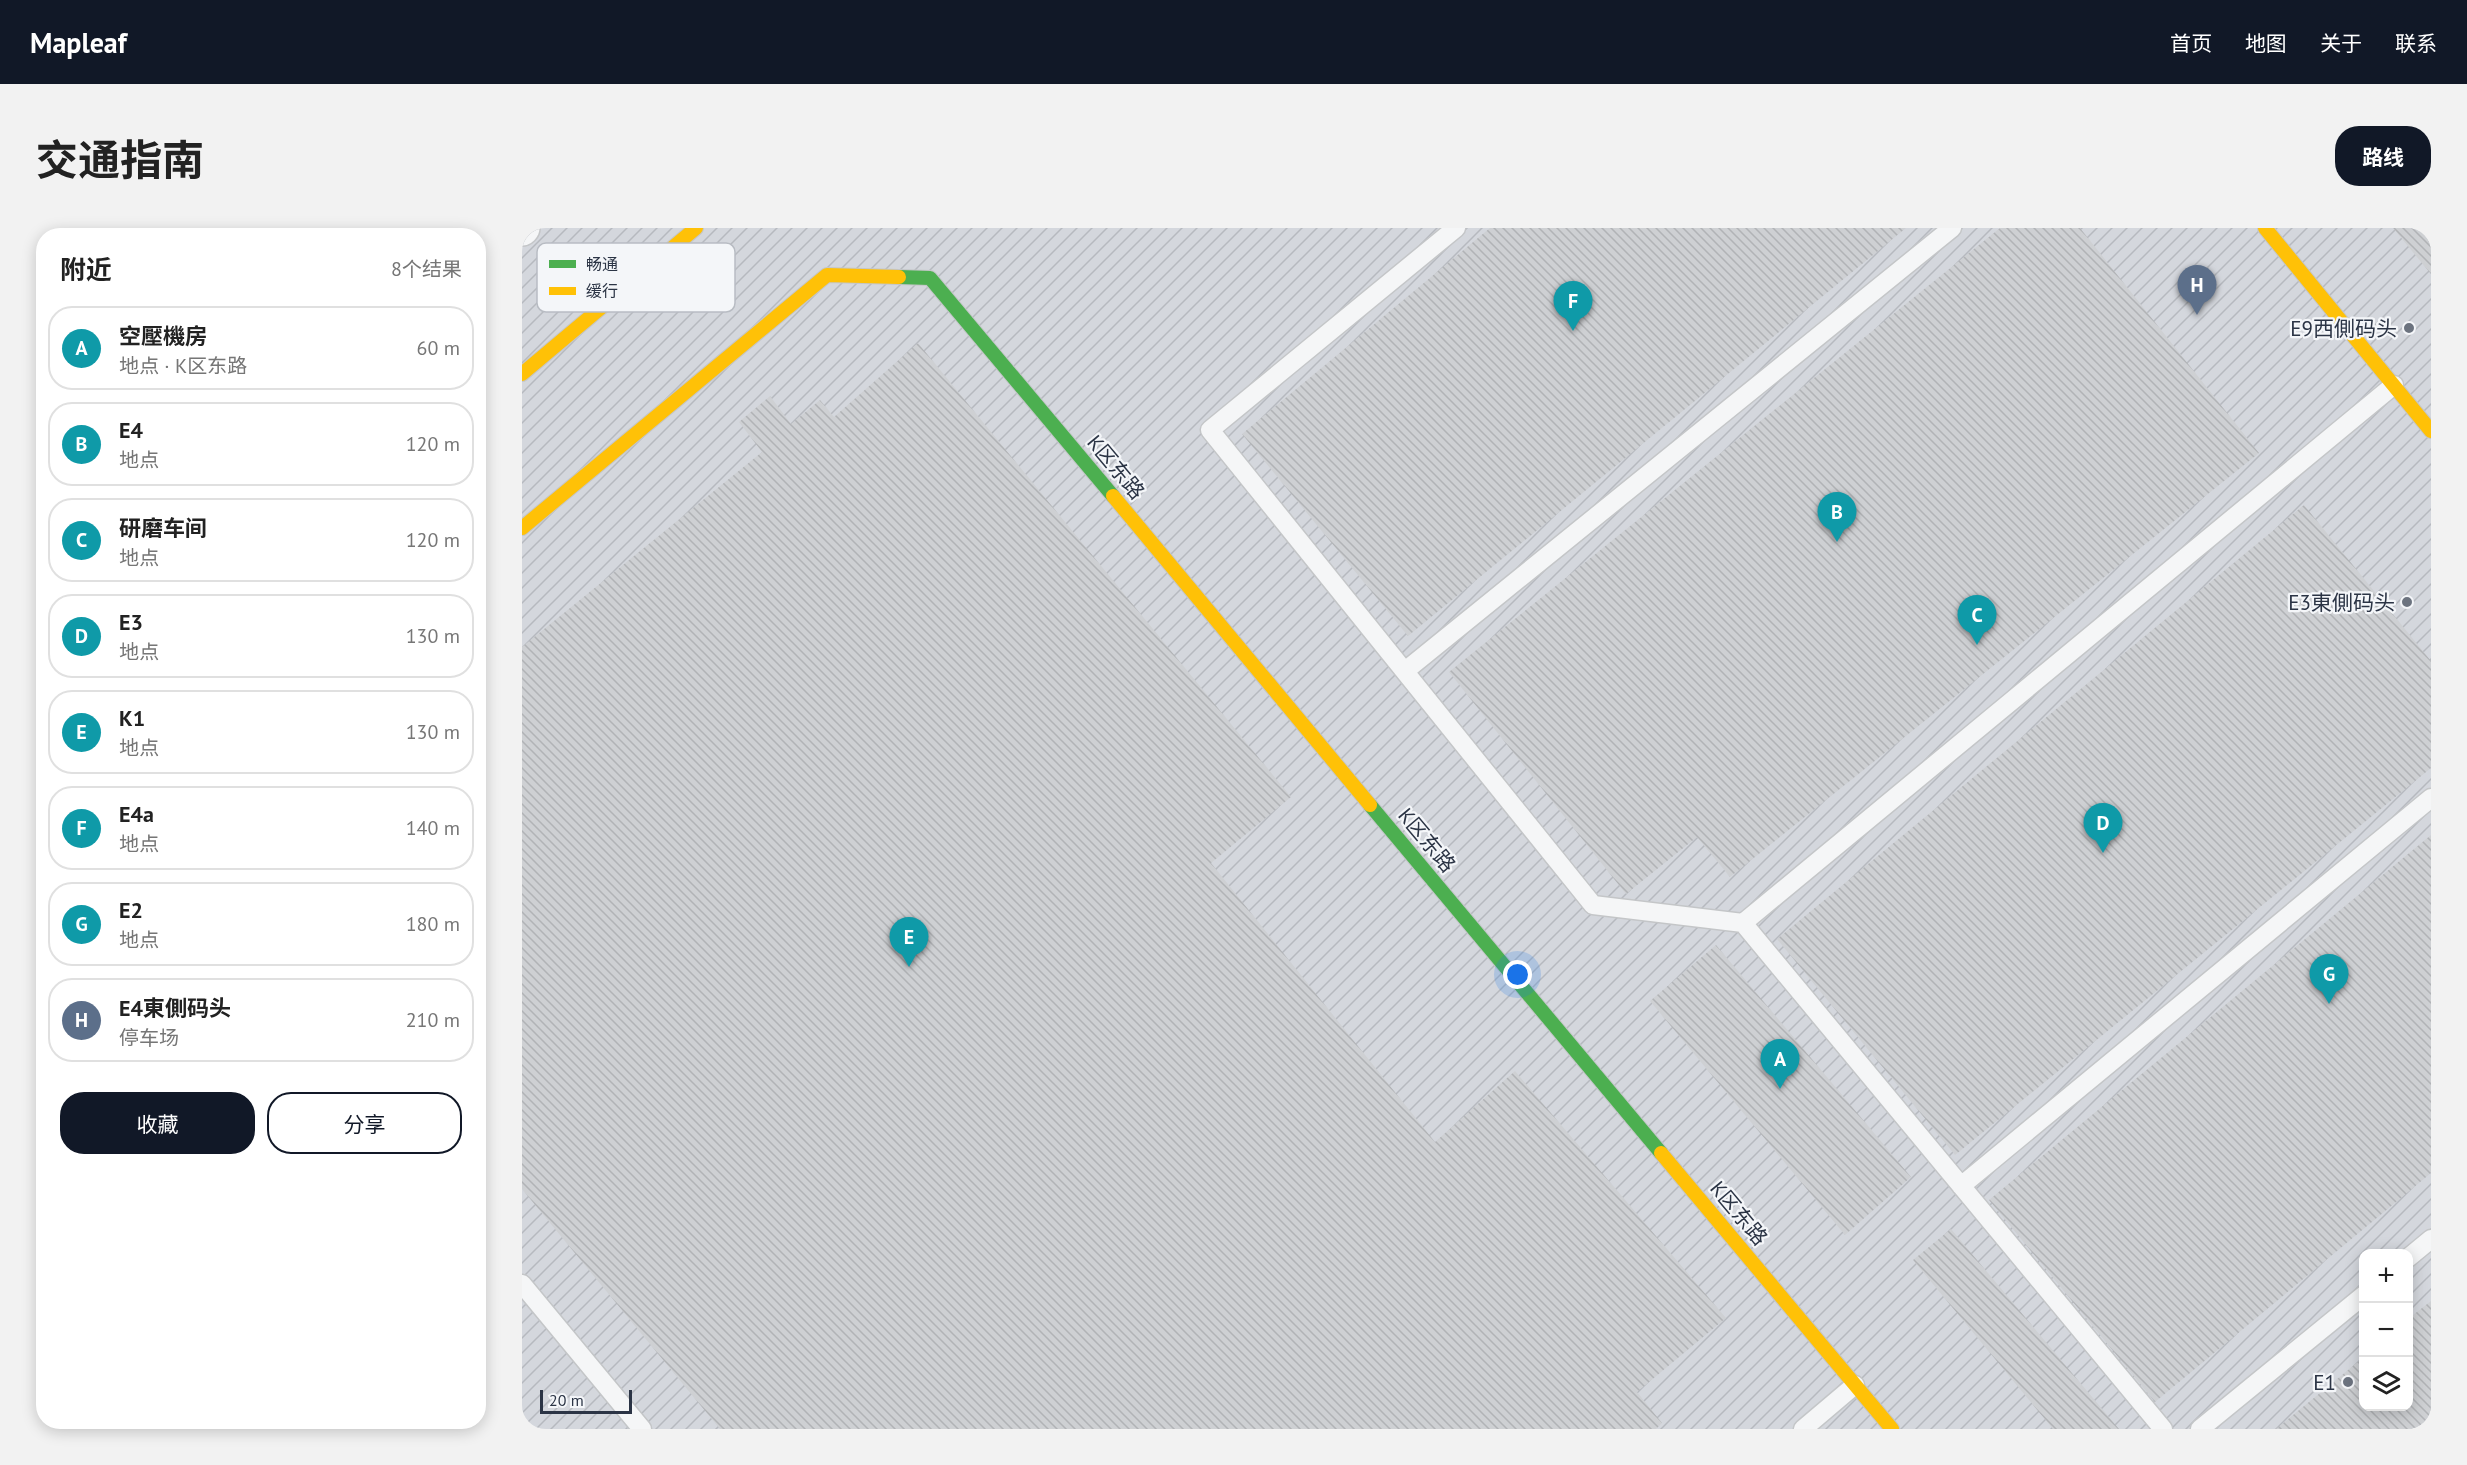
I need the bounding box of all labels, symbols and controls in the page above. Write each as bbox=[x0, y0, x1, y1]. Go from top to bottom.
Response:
text: Mapleaf bbox=[30, 24, 127, 61]
text: 首页 bbox=[2170, 30, 2212, 57]
text: 地图 bbox=[2245, 30, 2287, 57]
text: 关于 bbox=[2320, 30, 2362, 57]
text: 联系 bbox=[2395, 30, 2437, 57]
button: 路线 bbox=[2335, 126, 2431, 186]
text: 交通指南 bbox=[36, 132, 204, 187]
legend bbox=[537, 243, 735, 312]
text: 附近 bbox=[60, 253, 112, 286]
text: 畅通 bbox=[586, 254, 618, 274]
text: 8个结果 bbox=[391, 256, 462, 282]
pin: H bbox=[2178, 266, 2216, 315]
text: 缓行 bbox=[586, 281, 618, 301]
pin: F bbox=[1554, 282, 1592, 331]
place label: E9西側码头 bbox=[2290, 315, 2397, 342]
marker: E9西側码头 bbox=[2402, 321, 2416, 335]
text: 空壓機房 bbox=[119, 322, 207, 350]
text: A bbox=[75, 335, 88, 361]
text: 60 m bbox=[417, 335, 460, 361]
text: 地点 · K区东路 bbox=[119, 353, 247, 379]
text: E4 bbox=[119, 416, 143, 444]
street label: K区东路 bbox=[1081, 429, 1151, 505]
text: B bbox=[76, 431, 87, 457]
text: 120 m bbox=[406, 431, 460, 457]
text: 地点 bbox=[119, 447, 159, 473]
pin: B bbox=[1818, 492, 1856, 542]
text: 研磨车间 bbox=[119, 514, 207, 542]
text: C bbox=[76, 527, 87, 553]
text: 120 m bbox=[406, 527, 460, 553]
text: 地点 bbox=[119, 545, 159, 571]
place label: E3東側码头 bbox=[2288, 589, 2395, 616]
marker: E3東側码头 bbox=[2400, 595, 2414, 609]
pin: C bbox=[1958, 596, 1996, 645]
text: E3 bbox=[119, 608, 143, 636]
text: D bbox=[75, 623, 88, 649]
text: 130 m bbox=[406, 623, 460, 649]
text: 地点 bbox=[119, 639, 159, 665]
text: K1 bbox=[119, 704, 145, 732]
text: E bbox=[76, 719, 87, 745]
text: 130 m bbox=[406, 719, 460, 745]
text: 地点 bbox=[119, 735, 159, 761]
text: E4a bbox=[119, 800, 154, 828]
street label: K区东路 bbox=[1392, 802, 1462, 878]
pin: D bbox=[2084, 804, 2122, 853]
text: F bbox=[76, 815, 87, 841]
text: 140 m bbox=[406, 815, 460, 841]
text: 地点 bbox=[119, 831, 159, 857]
text: E2 bbox=[119, 896, 143, 924]
text: G bbox=[75, 911, 88, 937]
text: 180 m bbox=[406, 911, 460, 937]
pin: E bbox=[890, 918, 928, 967]
text: 地点 bbox=[119, 927, 159, 953]
pin: G bbox=[2310, 954, 2348, 1004]
your location bbox=[1503, 960, 1532, 989]
text: E4東側码头 bbox=[119, 994, 231, 1022]
text: H bbox=[75, 1007, 88, 1033]
text: 210 m bbox=[406, 1007, 460, 1033]
text: 停车场 bbox=[119, 1025, 179, 1051]
pin: A bbox=[1760, 1040, 1800, 1089]
button: 收藏 bbox=[60, 1092, 255, 1154]
button: 分享 bbox=[267, 1092, 462, 1154]
street label: K区东路 bbox=[1704, 1175, 1774, 1251]
map controls bbox=[2359, 1249, 2413, 1411]
button: + bbox=[2359, 1249, 2413, 1303]
button: − bbox=[2359, 1303, 2413, 1357]
button: layers bbox=[2359, 1357, 2413, 1411]
place label: E1 bbox=[2313, 1369, 2336, 1396]
marker: E1 bbox=[2341, 1375, 2355, 1389]
scale bar bbox=[540, 1387, 632, 1414]
text: 20 m bbox=[549, 1390, 584, 1410]

